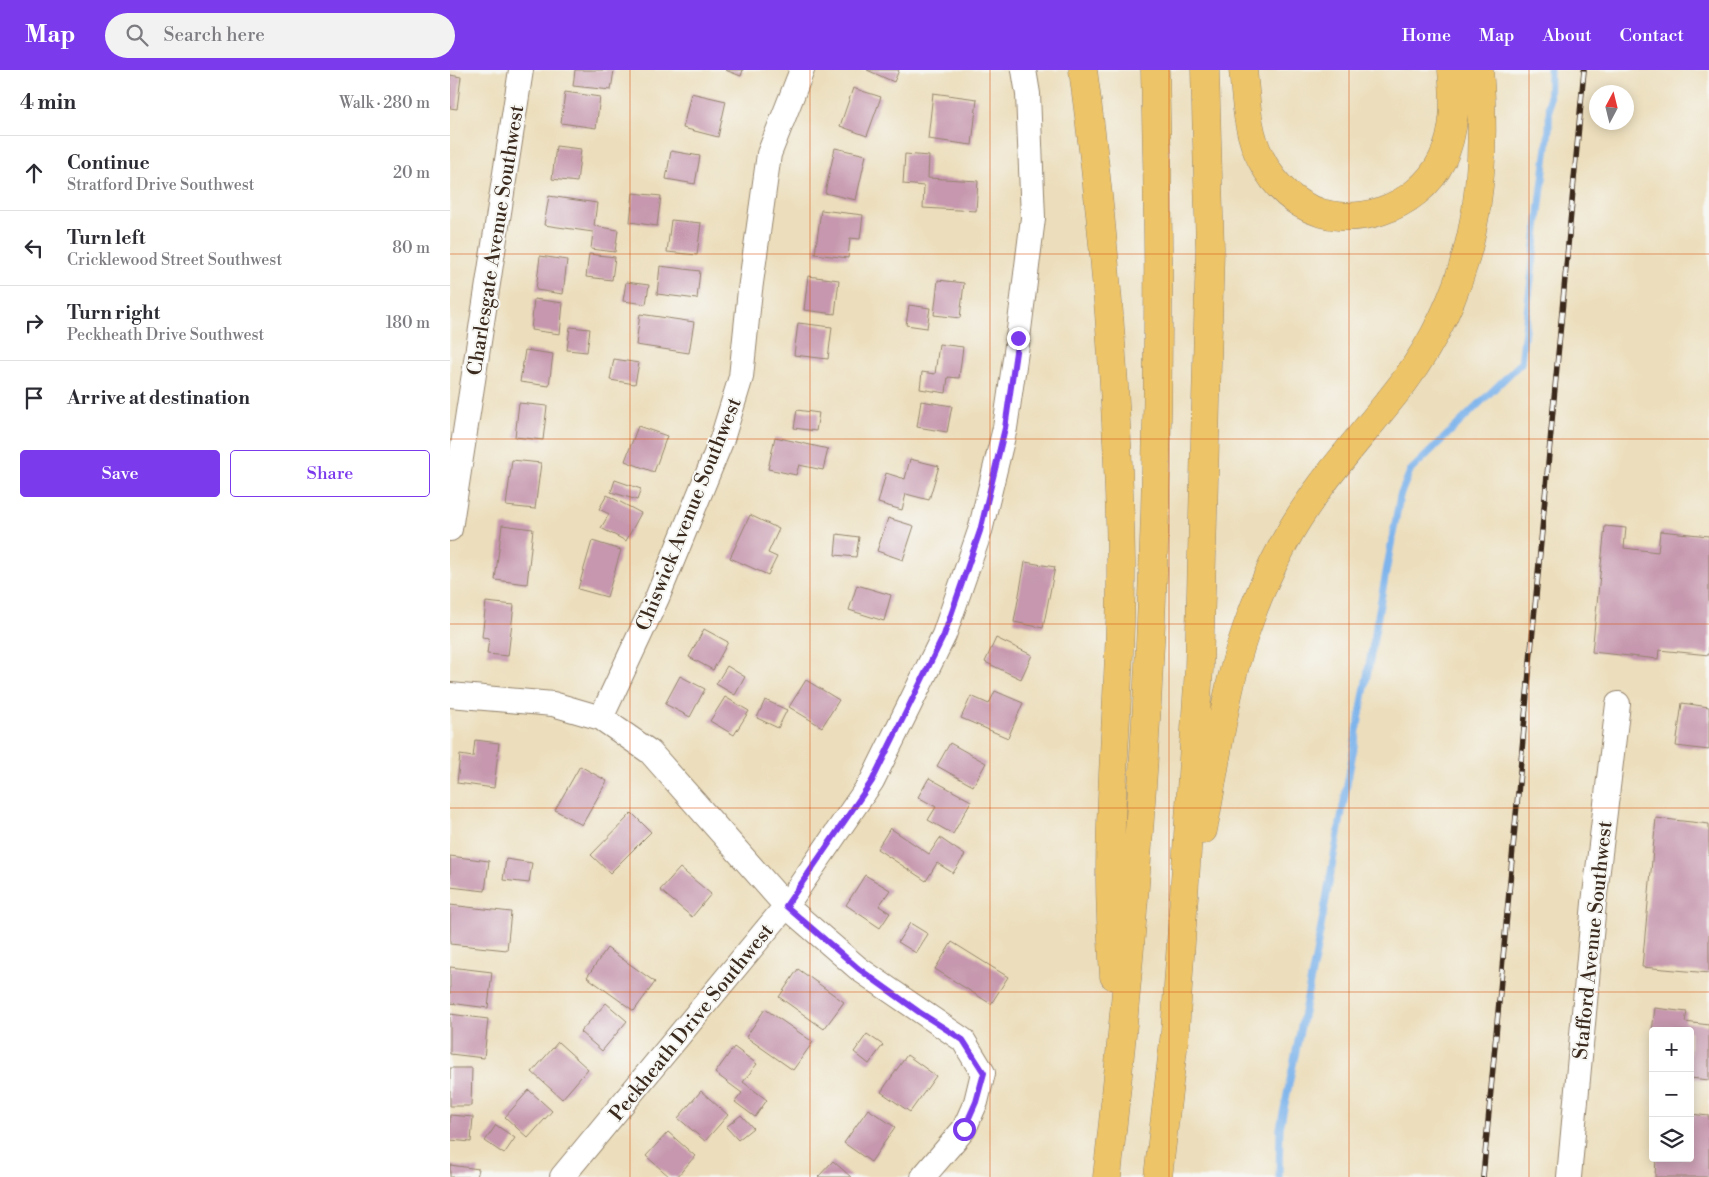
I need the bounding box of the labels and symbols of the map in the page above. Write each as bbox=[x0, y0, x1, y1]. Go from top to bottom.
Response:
north arrow bbox=[1589, 85, 1634, 130]
street label: Charlesgate Avenue Southwest bbox=[463, 103, 530, 377]
route end bbox=[1007, 327, 1030, 350]
street label: Chiswick Avenue Southwest bbox=[631, 394, 748, 635]
street label: Stafford Avenue Southwest bbox=[1569, 820, 1618, 1061]
street label: Peckheath Drive Southwest bbox=[605, 919, 779, 1127]
route start bbox=[953, 1118, 976, 1141]

